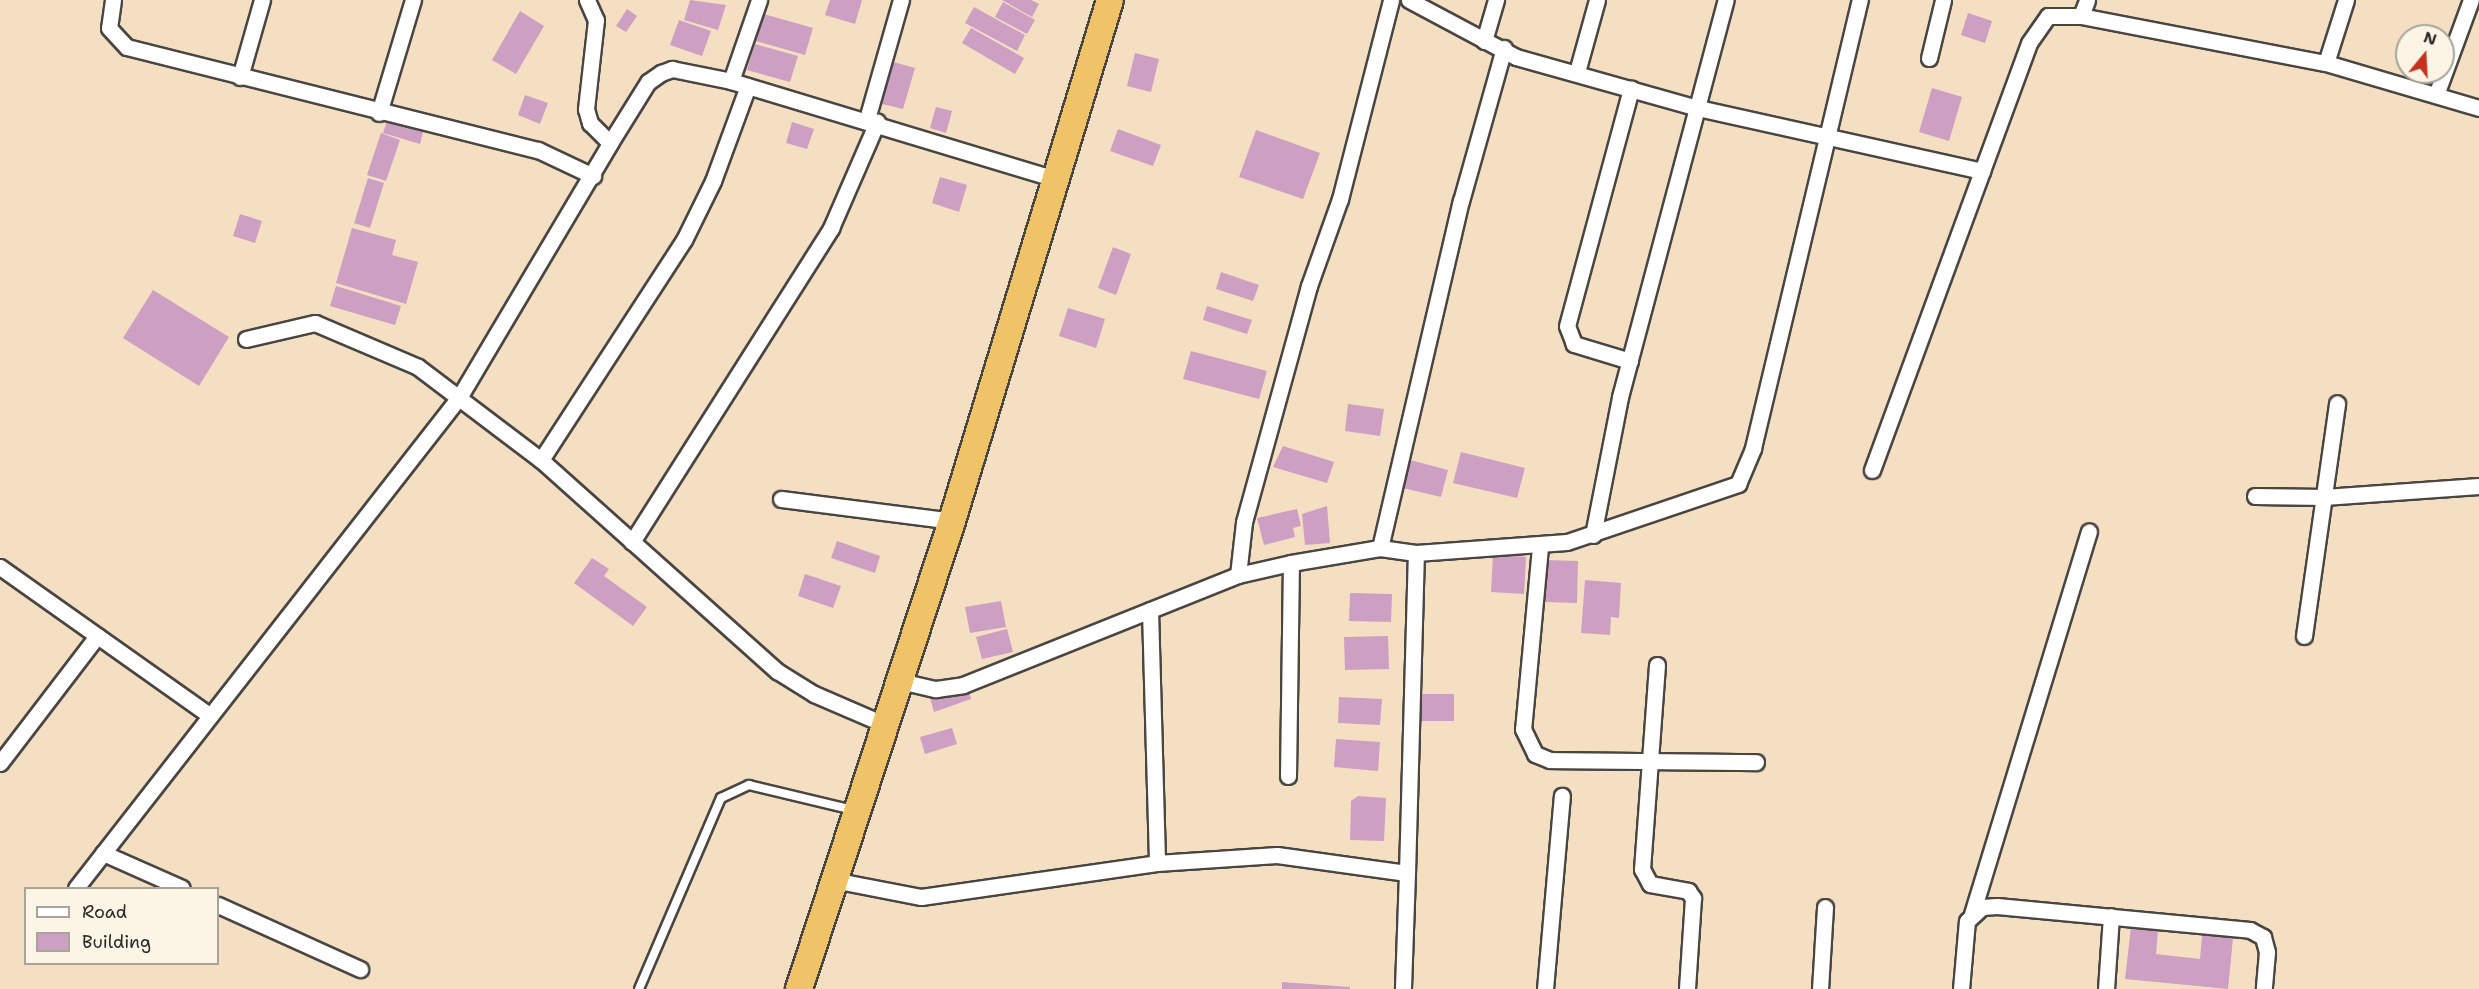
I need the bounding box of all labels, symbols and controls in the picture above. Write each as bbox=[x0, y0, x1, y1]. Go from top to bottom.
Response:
north arrow bbox=[2395, 24, 2455, 84]
text: N bbox=[2421, 26, 2439, 50]
legend bbox=[24, 887, 219, 965]
text: Road bbox=[82, 900, 127, 924]
text: Building bbox=[82, 930, 151, 954]

